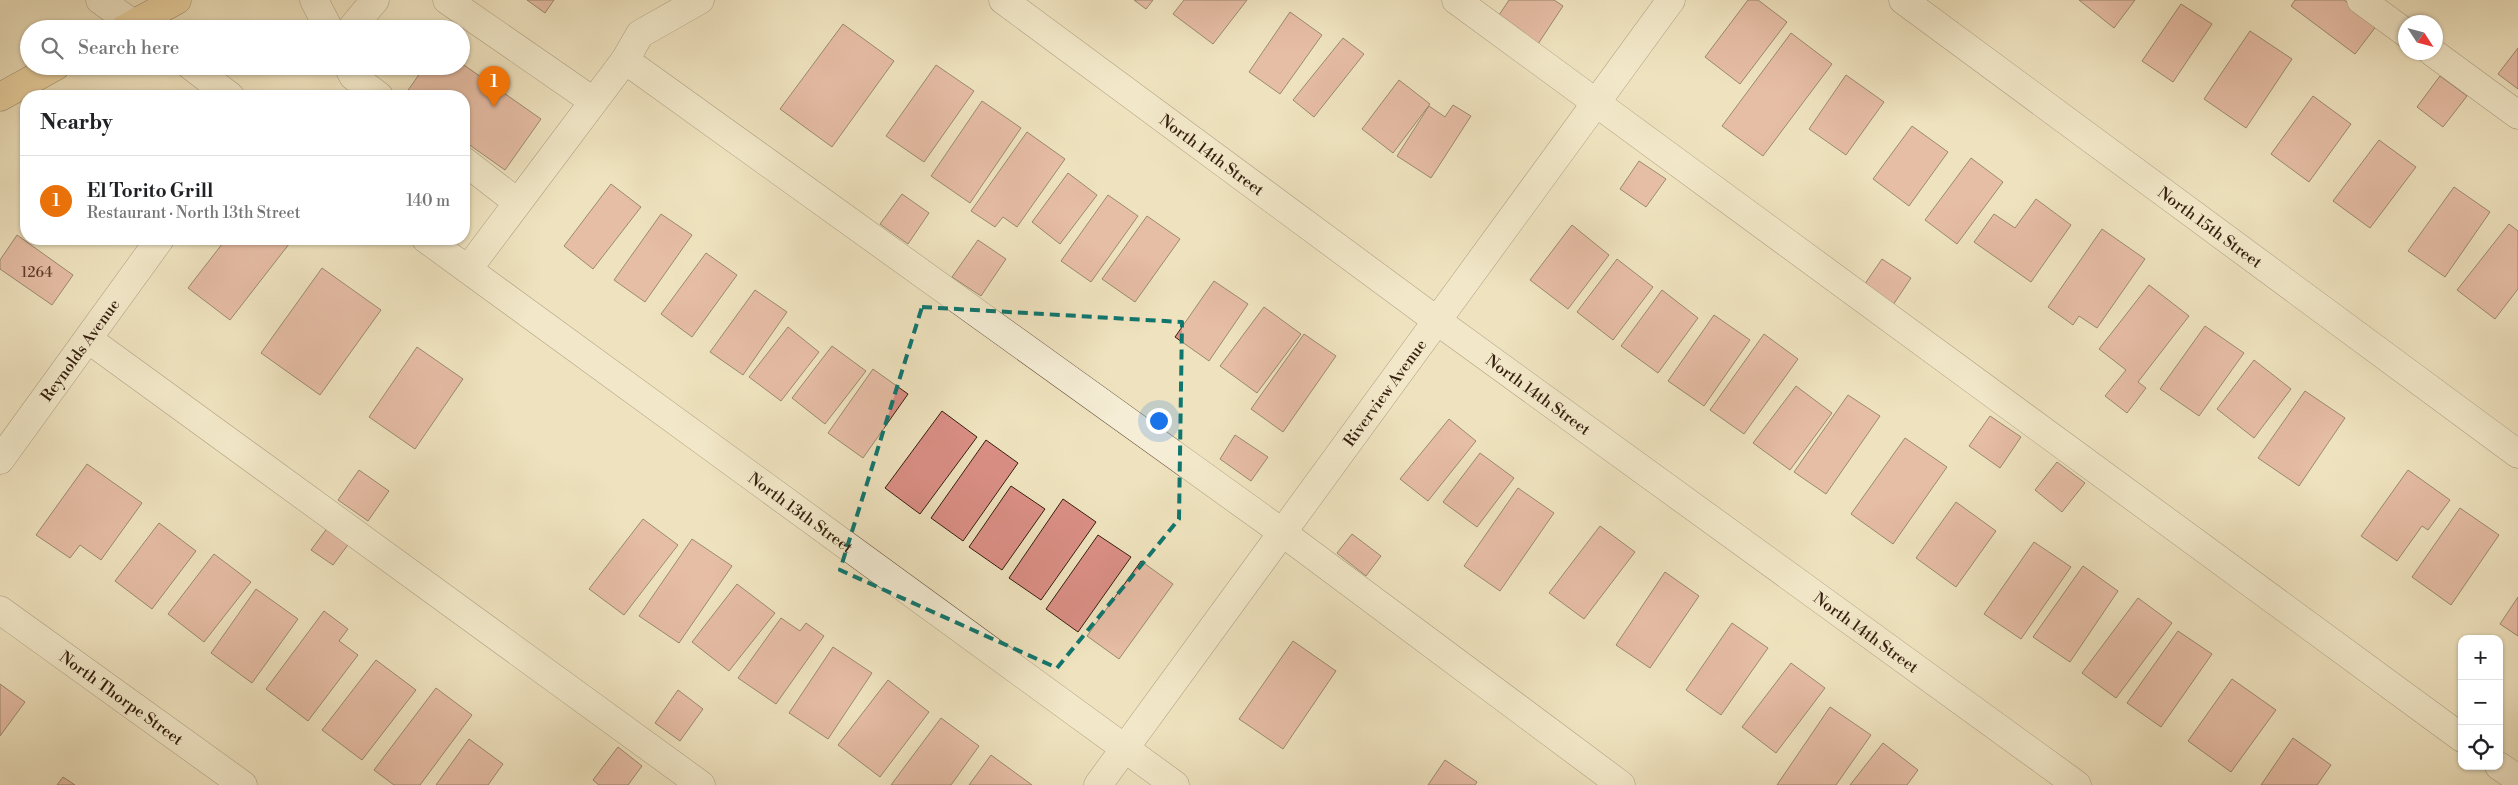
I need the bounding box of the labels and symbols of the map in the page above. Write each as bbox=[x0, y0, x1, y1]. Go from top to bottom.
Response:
north arrow bbox=[2398, 15, 2443, 60]
pin: 1 bbox=[478, 66, 510, 107]
street label: North 14th Street bbox=[1155, 110, 1268, 201]
street label: North 15th Street bbox=[2154, 183, 2266, 273]
house number: 1264 bbox=[21, 264, 53, 282]
street label: Reynolds Avenue bbox=[37, 295, 125, 406]
street label: Riverview Avenue bbox=[1339, 335, 1431, 451]
street label: North 14th Street bbox=[1481, 350, 1595, 440]
your location bbox=[1146, 408, 1172, 434]
street label: North 13th Street bbox=[744, 468, 857, 558]
street label: North 14th Street bbox=[1809, 588, 1922, 678]
street label: North Thorpe Street bbox=[55, 647, 187, 750]

